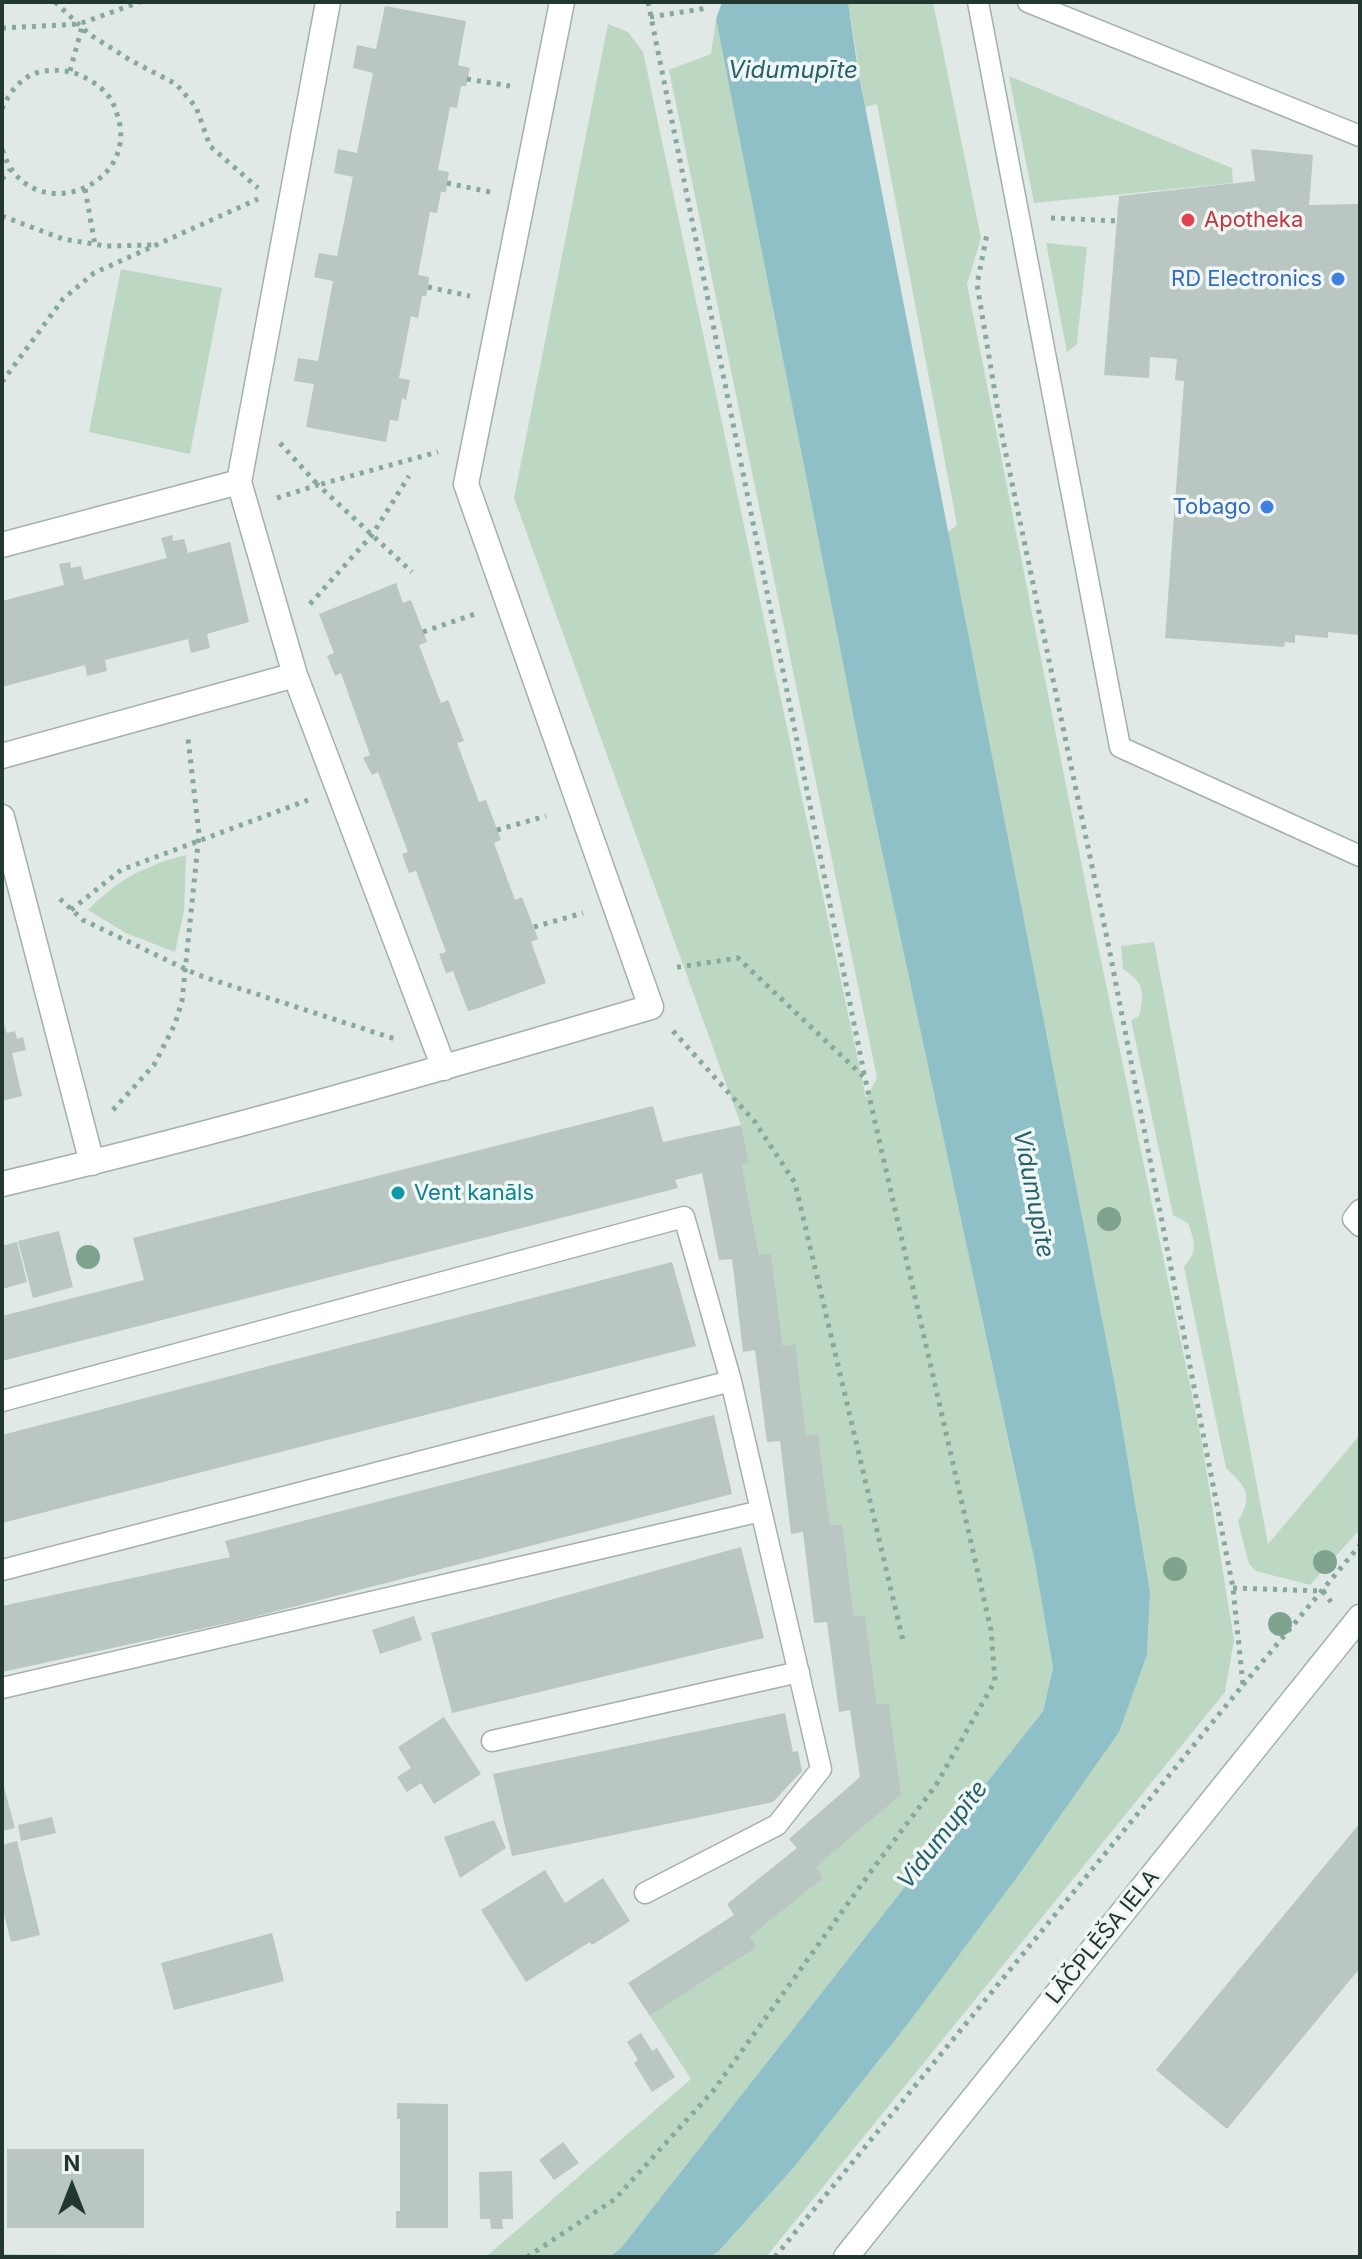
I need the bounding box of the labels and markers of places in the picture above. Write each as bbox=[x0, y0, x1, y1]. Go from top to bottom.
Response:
place label: Apotheka bbox=[1204, 207, 1303, 233]
marker: Apotheka bbox=[1179, 211, 1197, 229]
place label: RD Electronics bbox=[1171, 266, 1322, 292]
marker: RD Electronics bbox=[1329, 270, 1347, 288]
place label: Tobago bbox=[1173, 494, 1251, 520]
marker: Tobago bbox=[1258, 498, 1276, 516]
place label: Vent kanāls bbox=[414, 1180, 534, 1206]
marker: Vent kanāls bbox=[389, 1184, 407, 1202]

